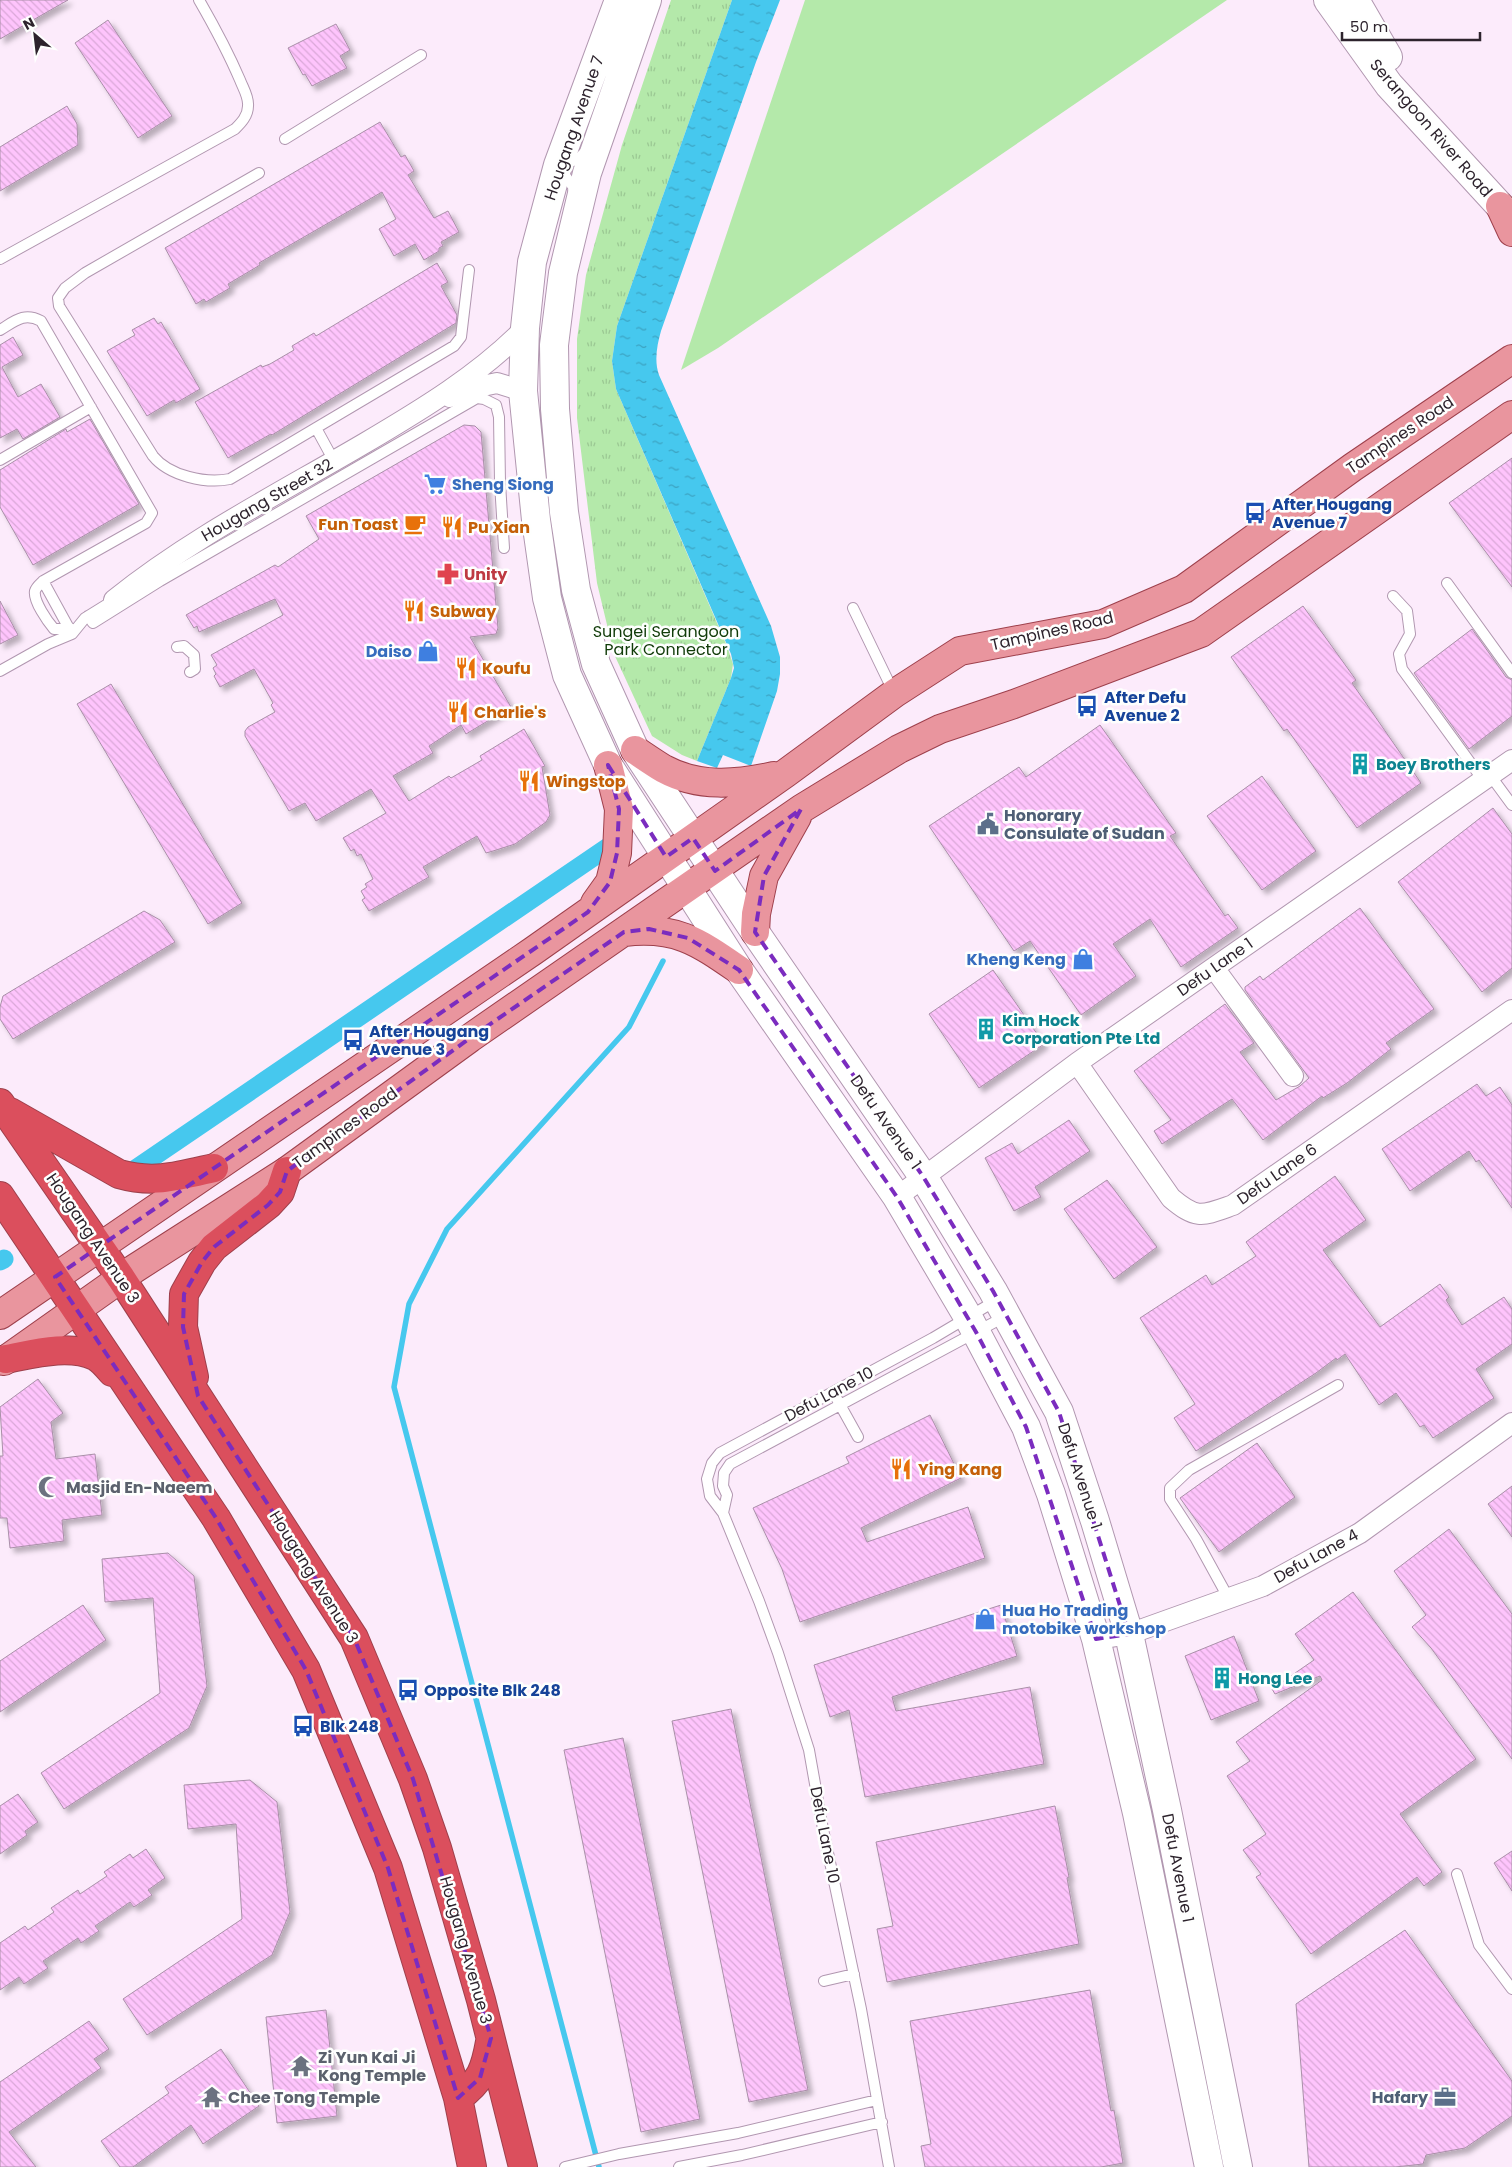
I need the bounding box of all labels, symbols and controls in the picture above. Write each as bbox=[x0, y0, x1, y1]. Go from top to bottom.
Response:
north arrow bbox=[10, 10, 60, 60]
scale bar bbox=[1342, 10, 1480, 42]
text: N bbox=[20, 12, 38, 35]
text: 50 m bbox=[1350, 16, 1388, 37]
street label: Hougang Avenue 7 bbox=[538, 52, 610, 203]
street label: Serangoon River Road bbox=[1364, 54, 1498, 202]
street label: Tampines Road bbox=[1342, 390, 1458, 480]
street label: Hougang Street 32 bbox=[197, 453, 337, 547]
supermarket icon: Sheng Siong bbox=[422, 471, 448, 497]
place label: Sheng Siong bbox=[452, 473, 554, 496]
place label: After Hougang Avenue 7 bbox=[1272, 493, 1392, 534]
bus stop icon: After Hougang Avenue 7 bbox=[1242, 500, 1268, 526]
cafe icon: Fun Toast bbox=[402, 511, 428, 537]
place label: Fun Toast bbox=[318, 513, 398, 536]
restaurant icon: Pu Xian bbox=[439, 514, 465, 540]
place label: Pu Xian bbox=[468, 516, 530, 539]
pharmacy icon: Unity bbox=[435, 561, 461, 587]
place label: Unity bbox=[464, 563, 508, 586]
restaurant icon: Subway bbox=[401, 598, 427, 624]
place label: Subway bbox=[430, 600, 497, 623]
street label: Tampines Road bbox=[988, 606, 1116, 656]
park label: Sungei Serangoon Park Connector bbox=[593, 620, 739, 661]
shop icon: Daiso bbox=[415, 638, 441, 664]
place label: Daiso bbox=[366, 640, 412, 663]
restaurant icon: Koufu bbox=[453, 655, 479, 681]
place label: Koufu bbox=[482, 657, 531, 680]
place label: After Defu Avenue 2 bbox=[1104, 686, 1186, 727]
bus stop icon: After Defu Avenue 2 bbox=[1074, 693, 1100, 719]
restaurant icon: Charlie's bbox=[445, 699, 471, 725]
place label: Charlie's bbox=[474, 701, 547, 724]
building icon: Boey Brothers bbox=[1347, 751, 1373, 777]
place label: Boey Brothers bbox=[1376, 753, 1491, 776]
restaurant icon: Wingstop bbox=[516, 768, 542, 794]
place label: Wingstop bbox=[546, 770, 626, 793]
place label: Honorary Consulate of Sudan bbox=[1004, 804, 1165, 845]
public building icon: Honorary Consulate of Sudan bbox=[975, 811, 1001, 837]
street label: Defu Lane 1 bbox=[1172, 932, 1258, 1002]
shop icon: Kheng Keng bbox=[1070, 946, 1096, 972]
place label: Kheng Keng bbox=[967, 948, 1066, 971]
place label: Kim Hock Corporation Pte Ltd bbox=[1002, 1009, 1160, 1050]
building icon: Kim Hock Corporation Pte Ltd bbox=[973, 1016, 999, 1042]
place label: After Hougang Avenue 3 bbox=[369, 1020, 489, 1061]
bus stop icon: After Hougang Avenue 3 bbox=[340, 1027, 366, 1053]
street label: Defu Avenue 1 bbox=[845, 1070, 927, 1174]
street label: Tampines Road bbox=[288, 1082, 402, 1174]
street label: Defu Lane 6 bbox=[1232, 1138, 1322, 1210]
street label: Hougang Avenue 3 bbox=[41, 1168, 145, 1308]
street label: Defu Lane 10 bbox=[780, 1361, 878, 1427]
street label: Defu Avenue 1 bbox=[1052, 1420, 1108, 1532]
restaurant icon: Ying Kang bbox=[888, 1456, 914, 1482]
place label: Ying Kang bbox=[918, 1458, 1002, 1481]
mosque icon: Masjid En-Naeem bbox=[36, 1474, 62, 1500]
place label: Masjid En-Naeem bbox=[66, 1476, 212, 1499]
street label: Hougang Avenue 3 bbox=[264, 1506, 364, 1648]
street label: Defu Lane 4 bbox=[1270, 1523, 1362, 1589]
place label: Hua Ho Trading motobike workshop bbox=[1002, 1599, 1166, 1640]
shop icon: Hua Ho Trading motobike workshop bbox=[972, 1606, 998, 1632]
building icon: Hong Lee bbox=[1209, 1665, 1235, 1691]
place label: Hong Lee bbox=[1238, 1667, 1312, 1690]
bus stop icon: Opposite Blk 248 bbox=[395, 1677, 421, 1703]
place label: Opposite Blk 248 bbox=[424, 1679, 561, 1702]
bus stop icon: Blk 248 bbox=[290, 1713, 316, 1739]
place label: Blk 248 bbox=[320, 1715, 379, 1738]
street label: Defu Lane 10 bbox=[804, 1785, 846, 1885]
street label: Defu Avenue 1 bbox=[1156, 1812, 1200, 1924]
street label: Hougang Avenue 3 bbox=[434, 1874, 498, 2026]
place label: Zi Yun Kai Ji Kong Temple bbox=[318, 2046, 426, 2087]
temple icon: Zi Yun Kai Ji Kong Temple bbox=[288, 2053, 314, 2079]
temple icon: Chee Tong Temple bbox=[199, 2084, 225, 2110]
office icon: Hafary bbox=[1432, 2084, 1458, 2110]
place label: Chee Tong Temple bbox=[228, 2086, 381, 2109]
place label: Hafary bbox=[1372, 2086, 1429, 2109]

